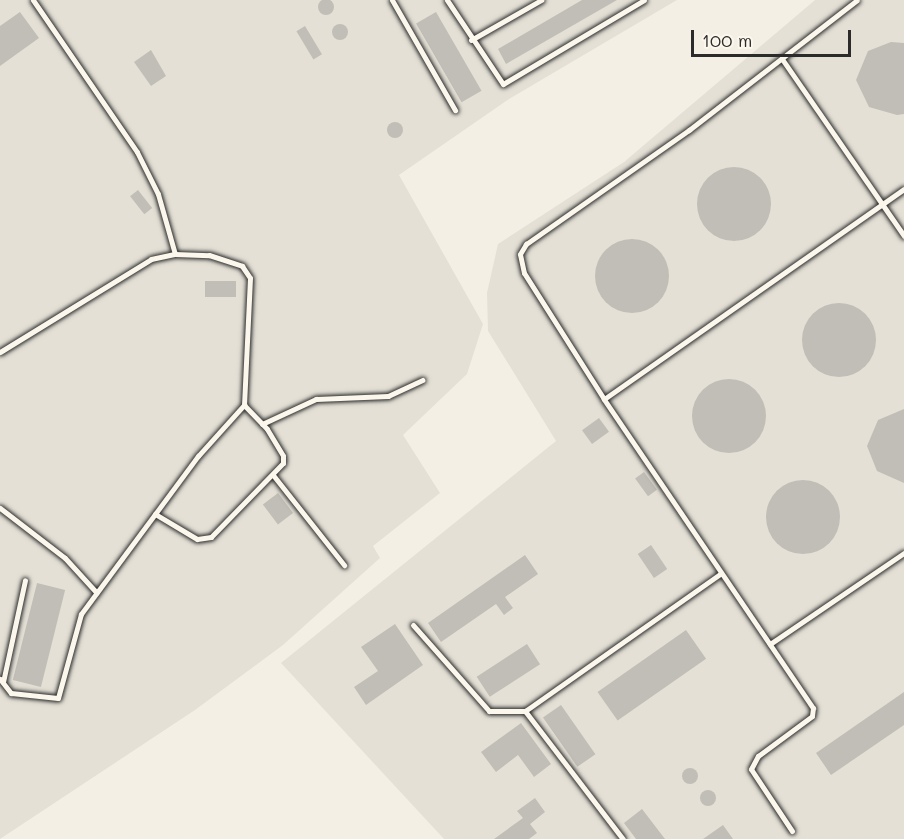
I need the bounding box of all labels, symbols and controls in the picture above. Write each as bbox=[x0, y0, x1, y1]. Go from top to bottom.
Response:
scale bar bbox=[694, 18, 854, 56]
text: 100 m bbox=[702, 28, 752, 52]

